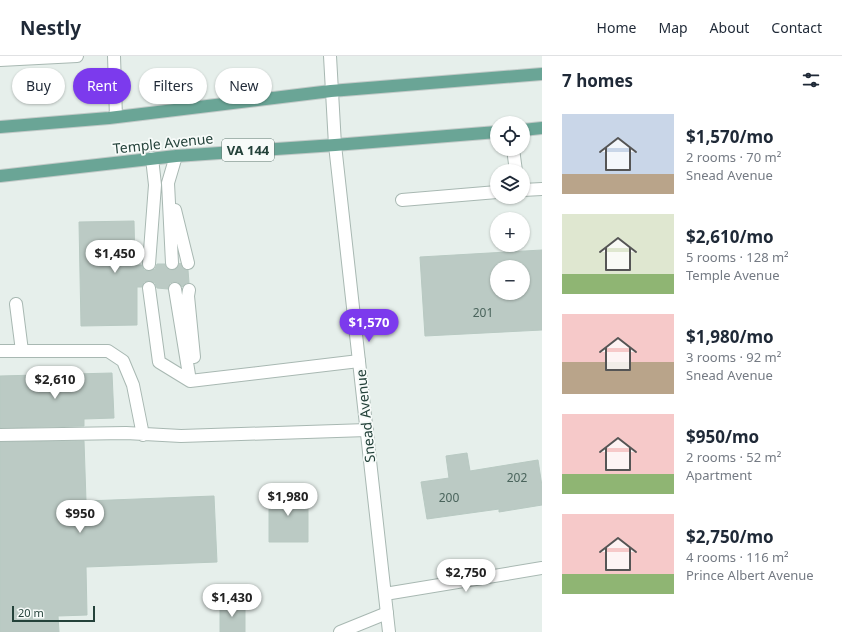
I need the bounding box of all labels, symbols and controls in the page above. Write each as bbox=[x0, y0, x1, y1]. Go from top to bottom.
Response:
text: Nestly bbox=[20, 15, 81, 41]
text: Home bbox=[597, 18, 636, 37]
text: Map bbox=[658, 18, 688, 37]
text: About bbox=[710, 18, 749, 37]
text: Contact bbox=[771, 18, 822, 37]
chip: Buy bbox=[12, 68, 65, 104]
chip: Rent bbox=[73, 68, 131, 104]
chip: Filters bbox=[139, 68, 207, 104]
chip: New bbox=[215, 68, 272, 104]
text: 7 homes bbox=[562, 69, 633, 92]
icon: filters bbox=[800, 69, 822, 91]
map controls bbox=[490, 116, 530, 300]
button: locate bbox=[490, 116, 530, 156]
text: $1,570/mo bbox=[686, 125, 774, 148]
street label: Temple Avenue bbox=[112, 128, 214, 158]
icon: home bbox=[594, 130, 642, 178]
road number: VA 144 bbox=[222, 139, 274, 161]
text: 2 rooms · 70 m² bbox=[686, 148, 781, 166]
button: layers bbox=[490, 164, 530, 204]
text: Snead Avenue bbox=[686, 166, 773, 184]
button: + bbox=[490, 212, 530, 252]
text: $2,610/mo bbox=[686, 225, 774, 248]
icon: home bbox=[594, 230, 642, 278]
pin: $1,450 bbox=[82, 240, 148, 274]
text: $1,450 bbox=[95, 244, 135, 262]
text: 5 rooms · 128 m² bbox=[686, 248, 789, 266]
button: − bbox=[490, 260, 530, 300]
text: Temple Avenue bbox=[686, 266, 780, 284]
house number: 201 bbox=[473, 304, 493, 321]
pin: $1,570 bbox=[336, 309, 402, 343]
text: $1,570 bbox=[349, 313, 389, 331]
text: $1,980/mo bbox=[686, 325, 774, 348]
icon: home bbox=[594, 330, 642, 378]
text: 3 rooms · 92 m² bbox=[686, 348, 781, 366]
pin: $2,610 bbox=[22, 366, 88, 400]
text: Snead Avenue bbox=[686, 366, 773, 384]
street label: Snead Avenue bbox=[351, 368, 379, 463]
text: $2,610 bbox=[35, 370, 75, 388]
text: $950/mo bbox=[686, 425, 759, 448]
icon: home bbox=[594, 430, 642, 478]
text: 2 rooms · 52 m² bbox=[686, 448, 781, 466]
text: Apartment bbox=[686, 466, 752, 484]
house number: 202 bbox=[507, 469, 527, 486]
pin: $1,980 bbox=[255, 483, 321, 517]
text: $1,980 bbox=[268, 487, 308, 505]
house number: 200 bbox=[439, 489, 459, 506]
pin: $950 bbox=[56, 500, 104, 534]
text: $950 bbox=[65, 504, 95, 522]
text: $2,750/mo bbox=[686, 525, 774, 548]
icon: home bbox=[594, 530, 642, 578]
text: 4 rooms · 116 m² bbox=[686, 548, 789, 566]
pin: $2,750 bbox=[433, 559, 499, 593]
text: $2,750 bbox=[446, 563, 486, 581]
text: Prince Albert Avenue bbox=[686, 566, 814, 584]
pin: $1,430 bbox=[199, 584, 265, 618]
text: $1,430 bbox=[212, 588, 252, 606]
scale bar bbox=[12, 604, 95, 623]
text: 20 m bbox=[18, 605, 44, 620]

